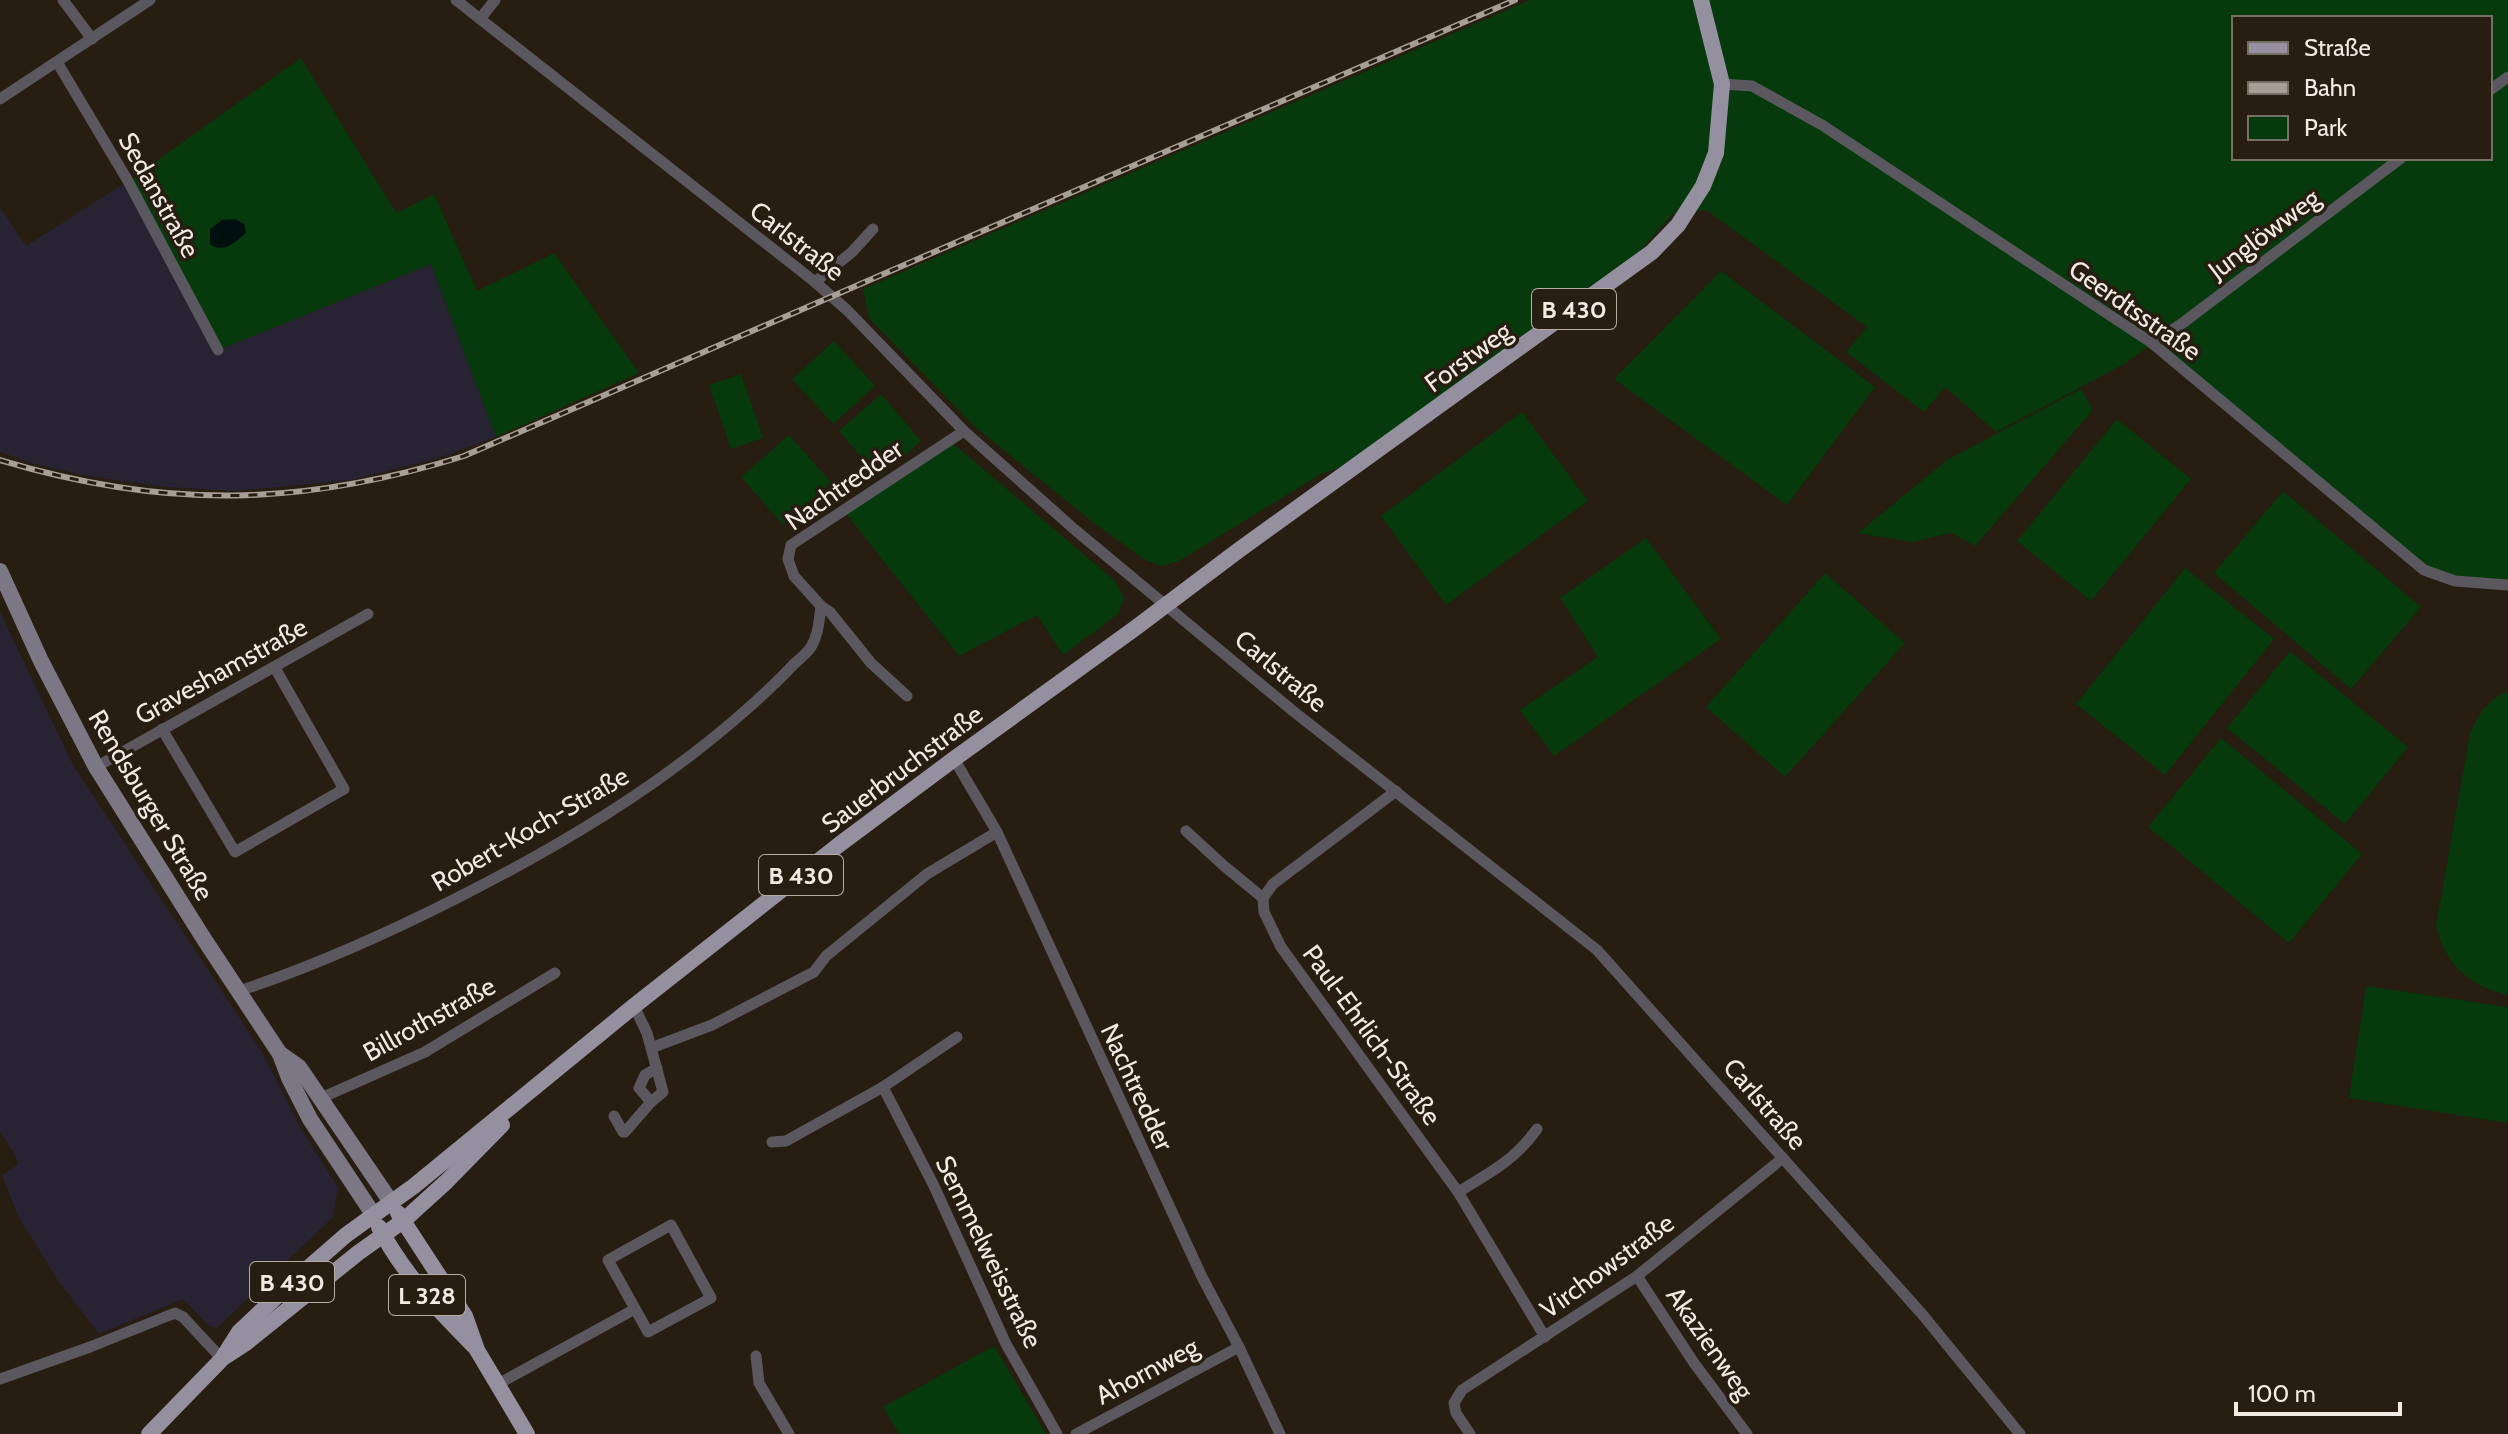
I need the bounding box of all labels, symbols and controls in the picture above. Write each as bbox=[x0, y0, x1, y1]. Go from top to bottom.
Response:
legend bbox=[2232, 16, 2492, 160]
text: Straße bbox=[2304, 33, 2371, 62]
text: Bahn bbox=[2304, 73, 2356, 102]
text: Park bbox=[2304, 113, 2347, 142]
street label: Sedanstraße bbox=[112, 127, 206, 263]
street label: Junglöwweg bbox=[2201, 181, 2327, 287]
street label: Carlstraße bbox=[743, 194, 851, 288]
street label: Geerdtsstraße bbox=[2063, 253, 2207, 367]
road number: B 430 bbox=[1532, 289, 1616, 329]
street label: Forstweg bbox=[1418, 314, 1518, 399]
street label: Nachtredder bbox=[779, 432, 910, 537]
street label: Graveshamstraße bbox=[129, 611, 313, 731]
street label: Carlstraße bbox=[1228, 623, 1334, 719]
street label: Sauerbruchstraße bbox=[815, 698, 989, 840]
street label: Rendsburger Straße bbox=[81, 704, 221, 906]
street label: Robert-Koch-Straße bbox=[426, 760, 634, 898]
road number: B 430 bbox=[759, 855, 843, 895]
street label: Paul-Ehrlich-Straße bbox=[1296, 939, 1448, 1131]
street label: Billrothstraße bbox=[357, 970, 501, 1068]
street label: Nachtredder bbox=[1094, 1018, 1181, 1156]
street label: Carlstraße bbox=[1716, 1052, 1814, 1156]
street label: Semmelweisstraße bbox=[929, 1151, 1049, 1353]
street label: Virchowstraße bbox=[1534, 1207, 1680, 1325]
road number: B 430 bbox=[250, 1262, 334, 1302]
road number: L 328 bbox=[389, 1275, 465, 1315]
street label: Akazienweg bbox=[1659, 1280, 1761, 1406]
street label: Ahornweg bbox=[1090, 1330, 1205, 1411]
scale bar bbox=[2236, 1366, 2400, 1416]
text: 100 m bbox=[2248, 1379, 2316, 1408]

